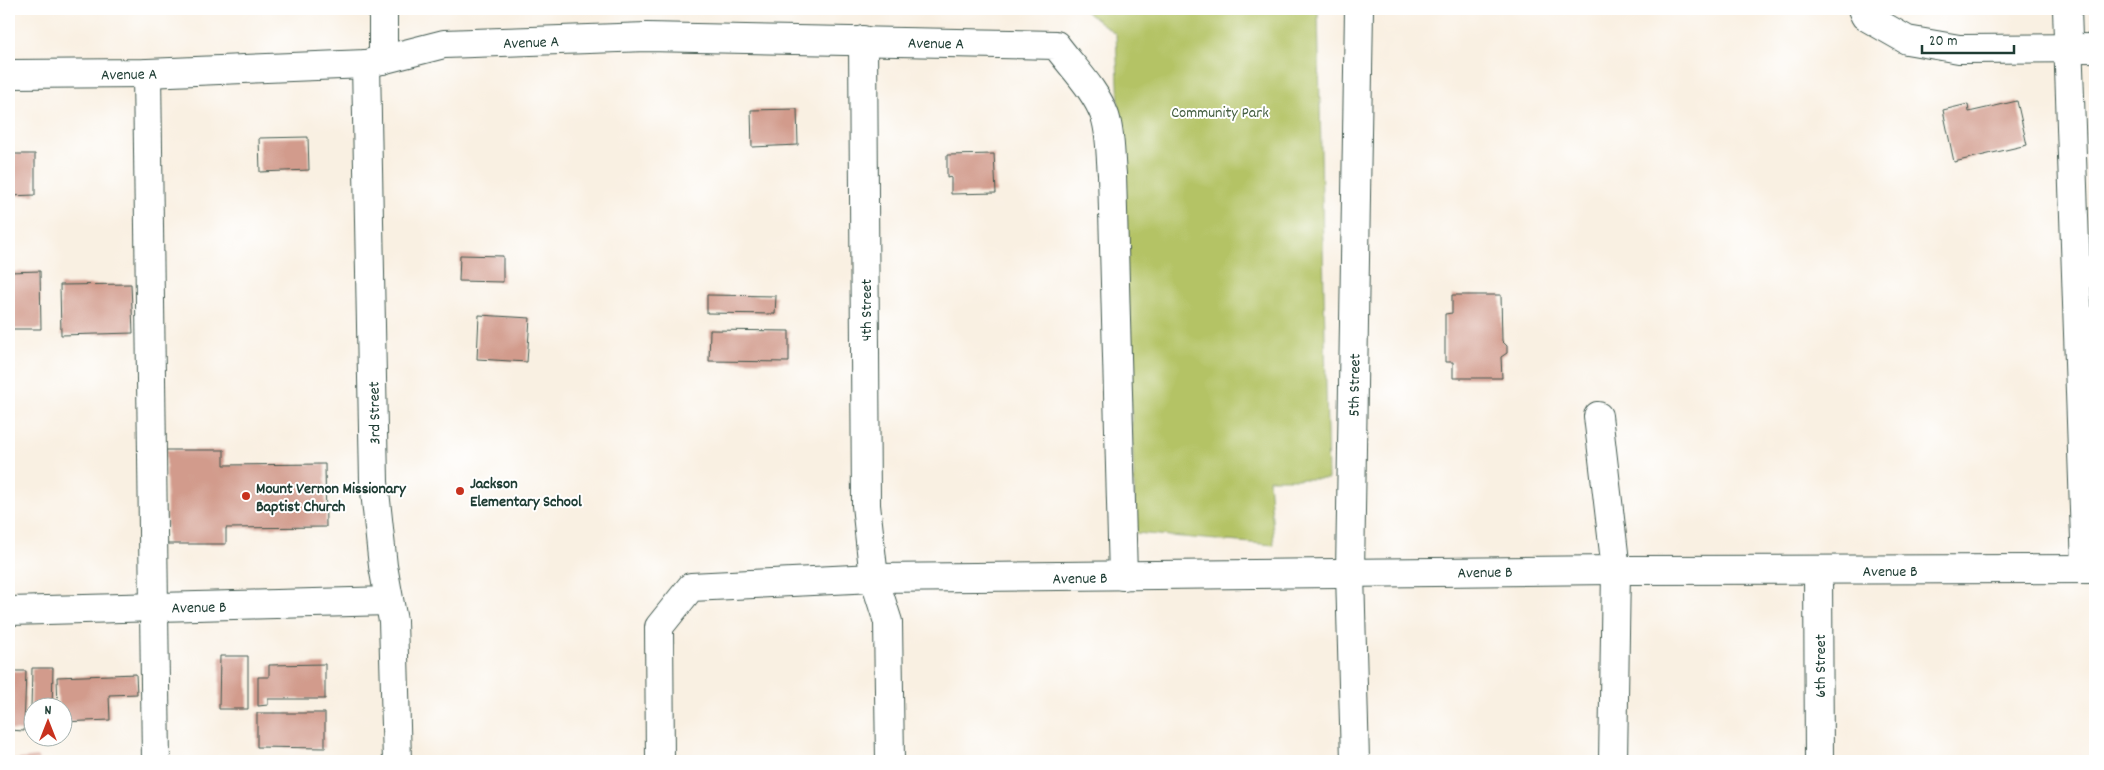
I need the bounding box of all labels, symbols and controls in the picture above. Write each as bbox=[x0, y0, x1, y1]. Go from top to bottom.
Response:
scale bar bbox=[1922, 22, 2014, 54]
street label: Avenue A bbox=[503, 31, 560, 56]
text: 20 m bbox=[1929, 31, 1957, 53]
street label: Avenue A bbox=[908, 33, 964, 56]
street label: Avenue A bbox=[101, 64, 158, 87]
park label: Community Park bbox=[1171, 102, 1269, 125]
street label: 4th Street bbox=[856, 279, 879, 341]
street label: 5th Street bbox=[1343, 353, 1368, 417]
street label: 3rd Street bbox=[363, 381, 388, 445]
place label: Jackson Elementary School bbox=[470, 473, 582, 514]
place label: Mount Vernon Missionary Baptist Church bbox=[256, 478, 407, 519]
marker: Jackson Elementary School bbox=[454, 485, 466, 497]
marker: Mount Vernon Missionary Baptist Church bbox=[240, 490, 252, 502]
street label: Avenue B bbox=[1862, 561, 1918, 584]
street label: Avenue B bbox=[1457, 562, 1513, 585]
street label: Avenue B bbox=[1052, 568, 1108, 591]
street label: Avenue B bbox=[171, 597, 227, 620]
street label: 6th Street bbox=[1810, 634, 1833, 698]
north arrow bbox=[22, 698, 72, 748]
text: N bbox=[45, 701, 52, 721]

